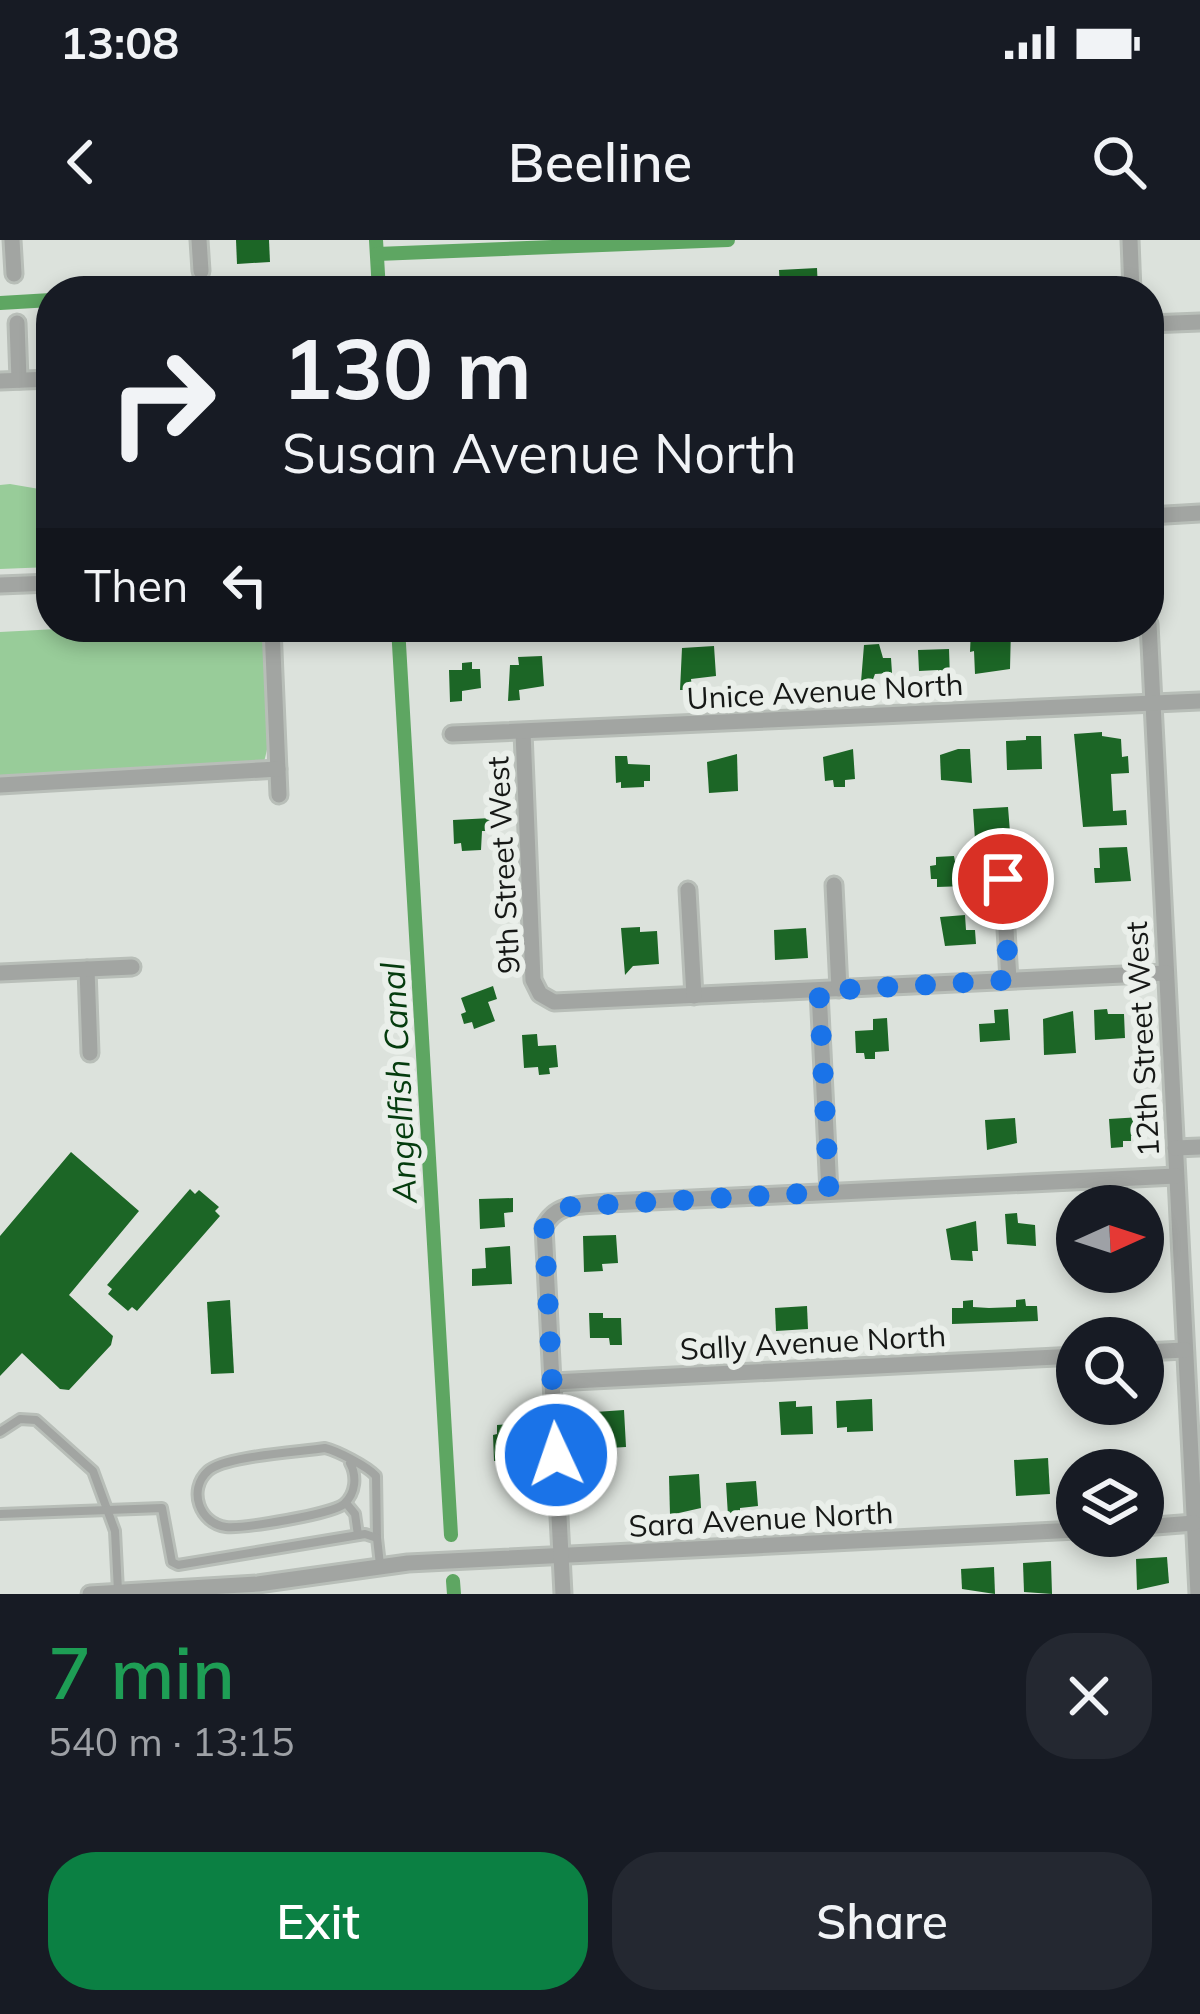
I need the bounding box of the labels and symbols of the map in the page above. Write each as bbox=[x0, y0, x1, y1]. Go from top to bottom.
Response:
street label: Unice Avenue North bbox=[686, 665, 964, 717]
street label: 9th Street West bbox=[478, 755, 528, 975]
pin bbox=[952, 828, 1054, 930]
street label: 12th Street West bbox=[1117, 920, 1167, 1158]
water label: Angelfish Canal bbox=[371, 961, 425, 1206]
north arrow bbox=[1056, 1185, 1164, 1293]
street label: Sally Avenue North bbox=[679, 1316, 947, 1368]
position arrow bbox=[493, 1392, 619, 1518]
street label: Sara Avenue North bbox=[628, 1493, 894, 1545]

